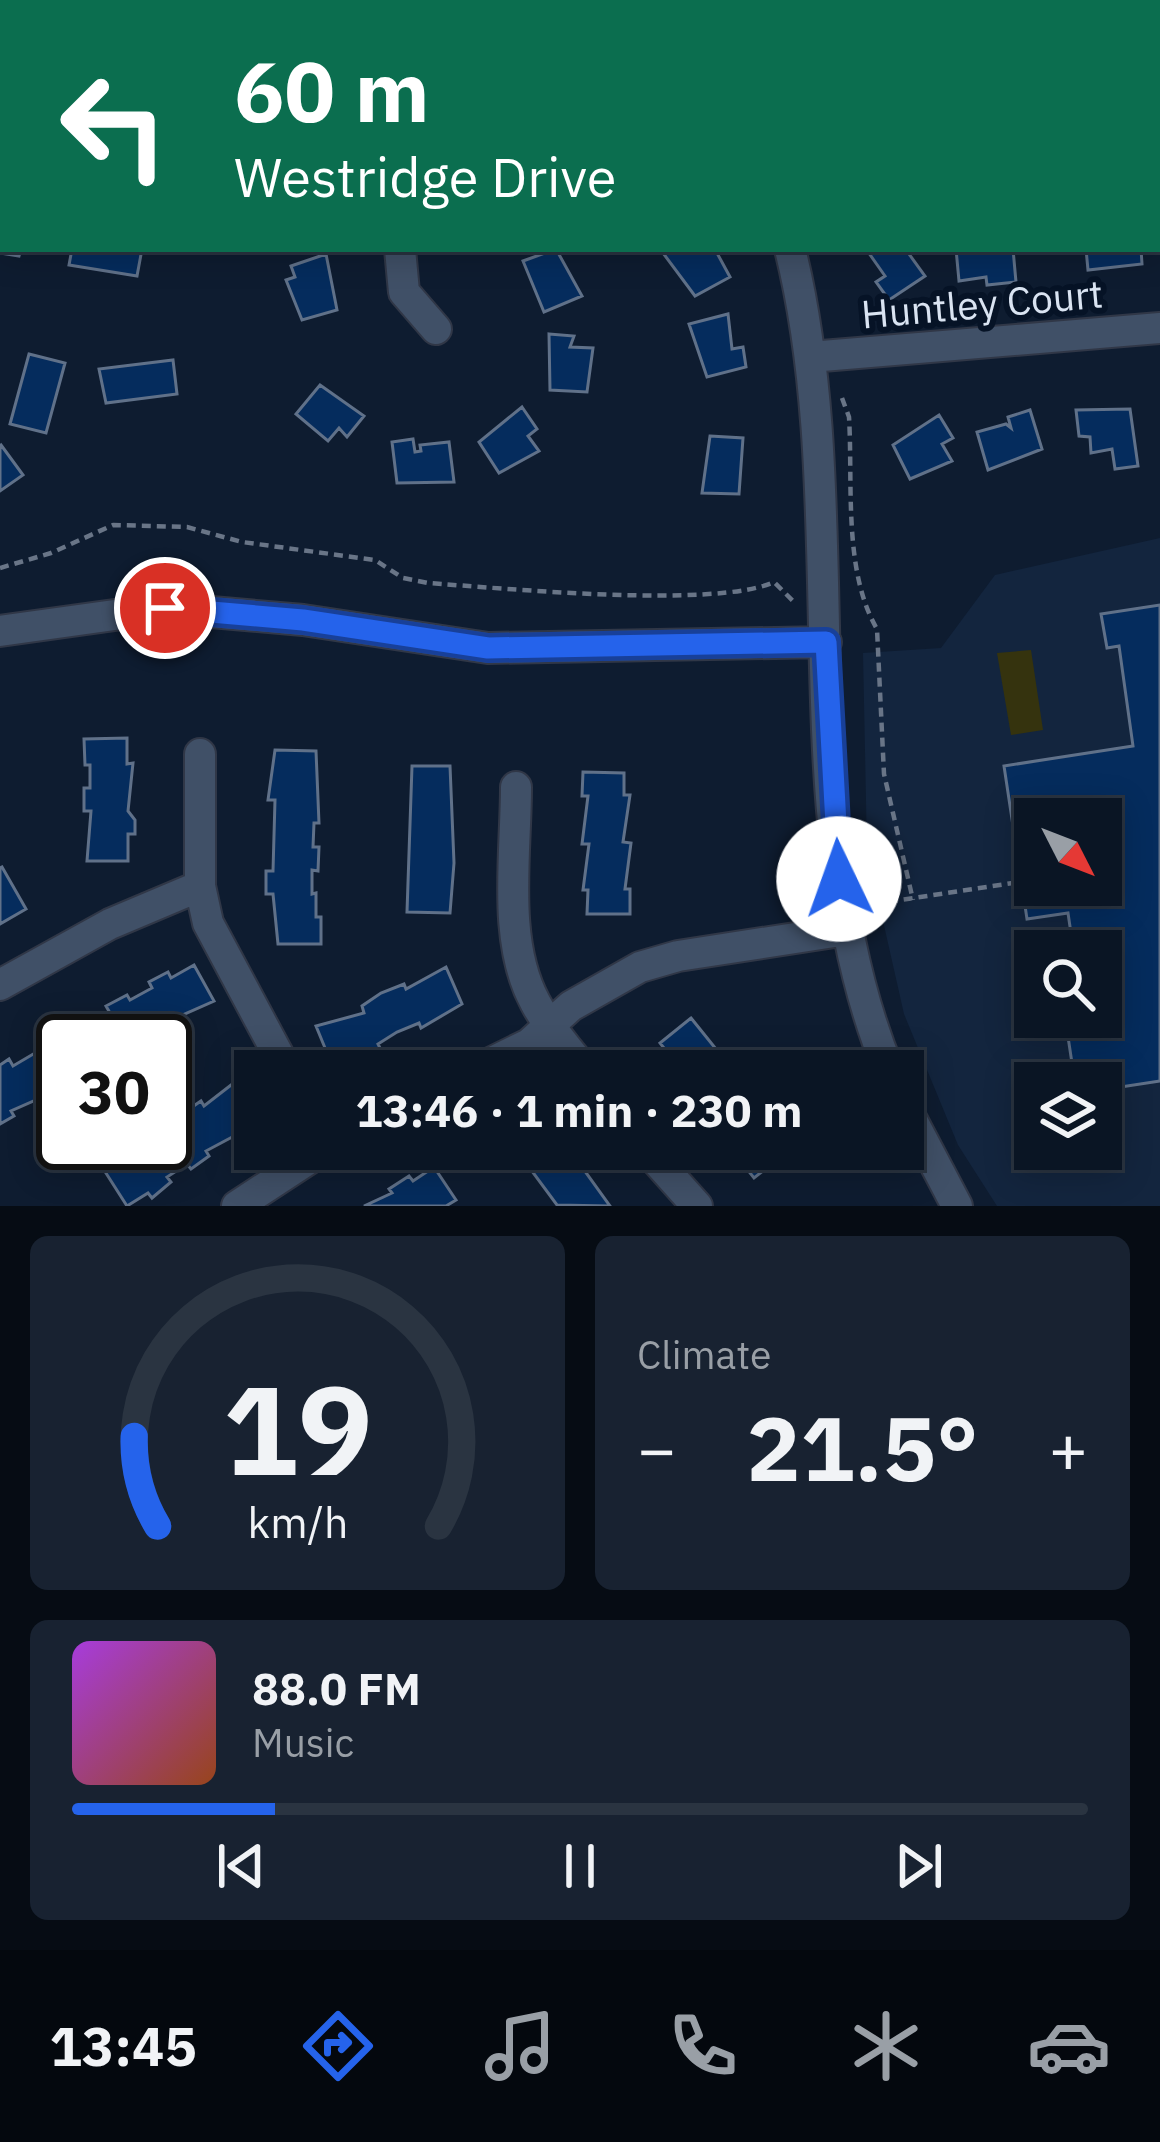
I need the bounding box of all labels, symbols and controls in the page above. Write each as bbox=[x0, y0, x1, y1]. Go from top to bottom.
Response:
text: 60 m bbox=[234, 36, 430, 145]
icon: left bbox=[36, 48, 192, 204]
text: Westridge Drive bbox=[234, 142, 616, 212]
street label: Huntley Court bbox=[859, 268, 1105, 339]
pin bbox=[114, 557, 216, 659]
icon: arrive bbox=[132, 575, 198, 641]
north arrow bbox=[1014, 798, 1122, 906]
map controls bbox=[1014, 798, 1122, 1170]
position arrow bbox=[776, 816, 902, 942]
button: search bbox=[1014, 930, 1122, 1038]
speed limit sign: 30 bbox=[36, 1014, 192, 1170]
button: layers bbox=[1014, 1062, 1122, 1170]
text: 13:46 · 1 min · 230 m bbox=[356, 1081, 802, 1139]
text: Climate bbox=[637, 1329, 771, 1380]
text: 19 bbox=[223, 1347, 372, 1509]
text: 21.5° bbox=[746, 1389, 979, 1506]
text: − bbox=[637, 1405, 677, 1491]
text: + bbox=[1048, 1405, 1088, 1491]
text: km/h bbox=[247, 1494, 348, 1550]
text: 88.0 FM bbox=[252, 1659, 421, 1717]
text: Music bbox=[252, 1717, 354, 1768]
icon: previous bbox=[208, 1833, 274, 1899]
icon: pause bbox=[547, 1833, 613, 1899]
icon: next bbox=[886, 1833, 952, 1899]
icon: directions bbox=[296, 2004, 380, 2088]
icon: music bbox=[478, 2004, 562, 2088]
icon: phone bbox=[661, 2004, 745, 2088]
icon: climate bbox=[844, 2004, 928, 2088]
icon: car bbox=[1027, 2004, 1111, 2088]
text: 13:45 bbox=[49, 2011, 197, 2081]

